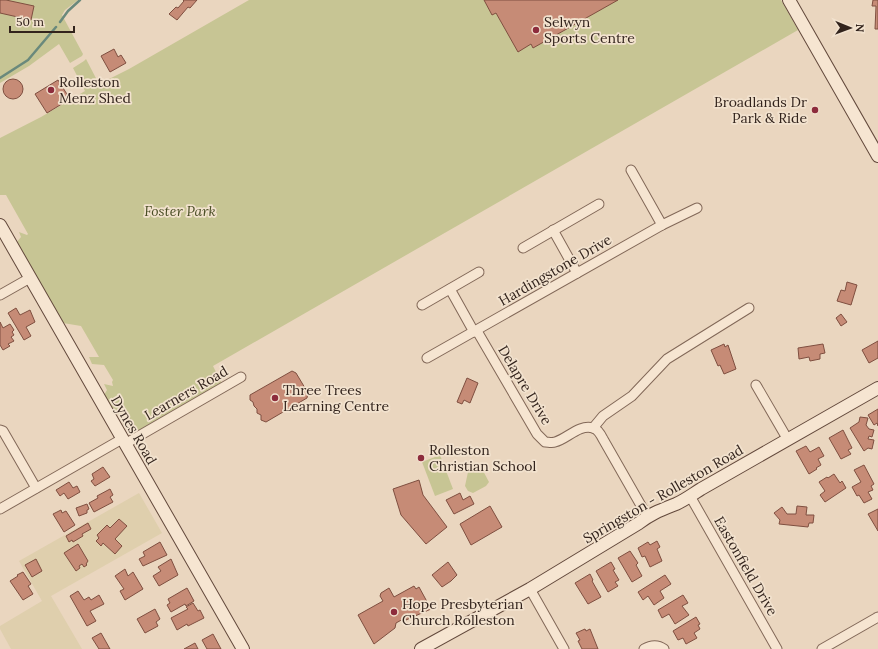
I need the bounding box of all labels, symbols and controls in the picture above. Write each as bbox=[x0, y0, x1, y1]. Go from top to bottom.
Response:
scale bar bbox=[10, 8, 74, 34]
north arrow bbox=[830, 8, 870, 48]
place label: Selwyn Sports Centre bbox=[544, 13, 635, 47]
text: 50 m bbox=[16, 14, 44, 29]
text: N bbox=[853, 24, 867, 33]
marker: Selwyn Sports Centre bbox=[531, 25, 541, 35]
place label: Rolleston Menz Shed bbox=[59, 73, 131, 107]
marker: Rolleston Menz Shed bbox=[46, 85, 56, 95]
place label: Broadlands Dr Park & Ride bbox=[714, 93, 807, 127]
marker: Broadlands Dr Park & Ride bbox=[810, 105, 820, 115]
park label: Foster Park bbox=[144, 202, 216, 220]
street label: Hardingstone Drive bbox=[495, 230, 615, 310]
street label: Delapre Drive bbox=[494, 342, 556, 428]
street label: Learners Road bbox=[141, 362, 231, 424]
place label: Three Trees Learning Centre bbox=[283, 381, 389, 415]
street label: Dynes Road bbox=[107, 392, 161, 468]
marker: Three Trees Learning Centre bbox=[270, 393, 280, 403]
place label: Rolleston Christian School bbox=[429, 441, 537, 475]
street label: Springston - Rolleston Road bbox=[580, 441, 746, 547]
marker: Rolleston Christian School bbox=[416, 453, 426, 463]
street label: Eastonfield Drive bbox=[710, 513, 782, 619]
place label: Hope Presbyterian Church Rolleston bbox=[402, 595, 524, 629]
marker: Hope Presbyterian Church Rolleston bbox=[389, 607, 399, 617]

